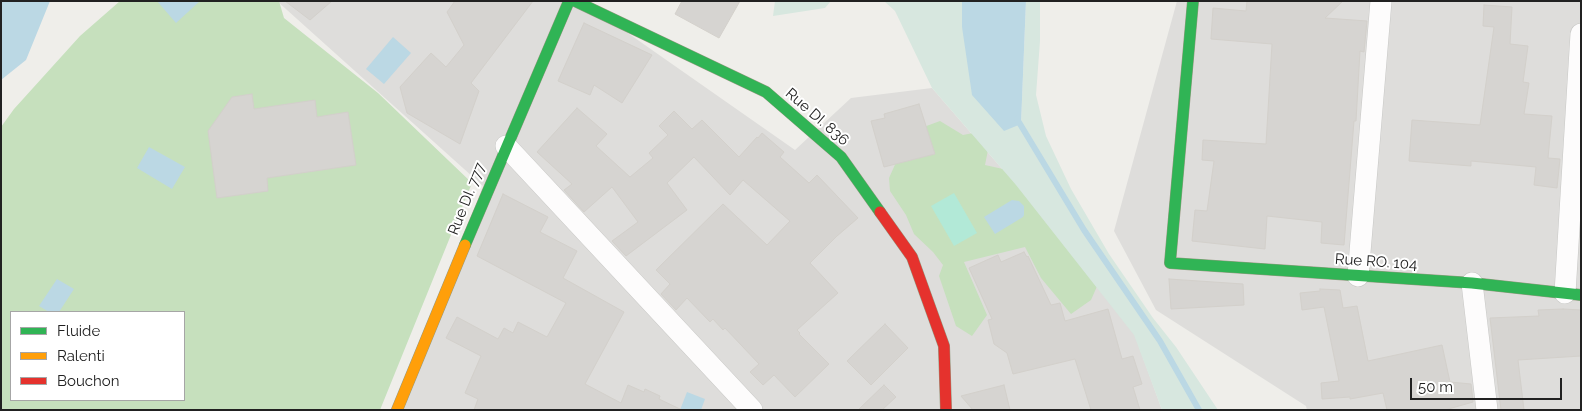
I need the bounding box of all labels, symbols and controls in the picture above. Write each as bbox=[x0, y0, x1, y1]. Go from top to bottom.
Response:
street label: Rue DI. 836 bbox=[782, 85, 852, 149]
street label: Rue DI. 777 bbox=[444, 160, 490, 238]
street label: Rue RO. 104 bbox=[1334, 250, 1418, 274]
legend bbox=[10, 311, 185, 401]
text: Fluide bbox=[57, 322, 100, 340]
text: Ralenti bbox=[57, 347, 105, 365]
scale bar bbox=[1412, 368, 1564, 400]
text: Bouchon bbox=[57, 372, 119, 390]
text: 50 m bbox=[1418, 378, 1453, 396]

